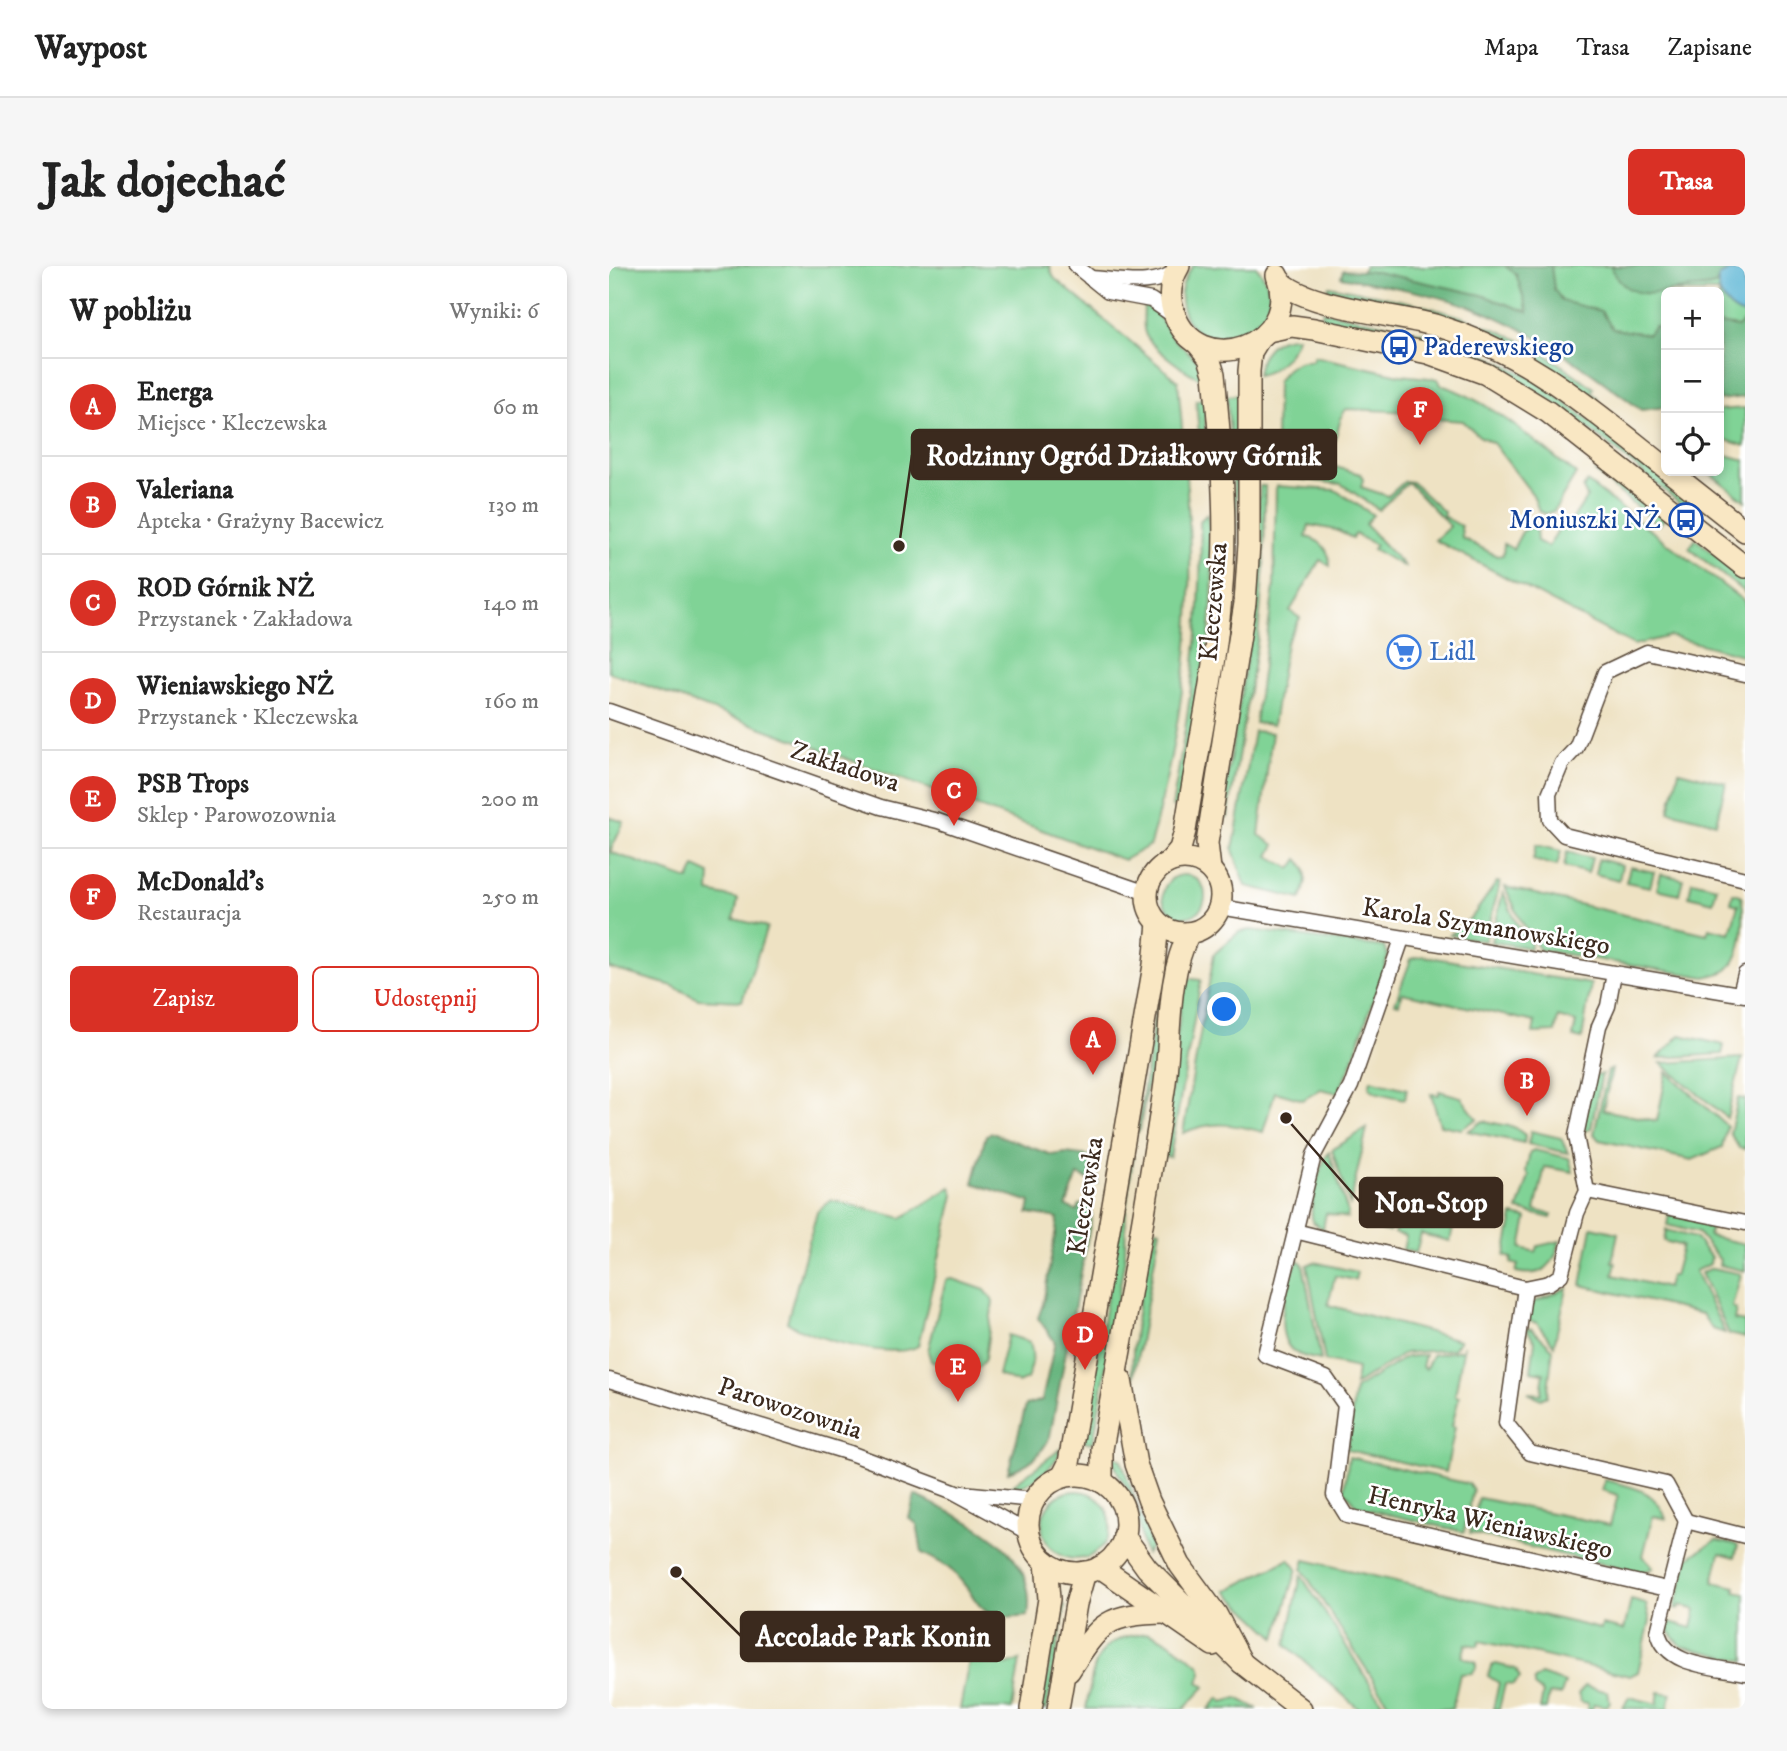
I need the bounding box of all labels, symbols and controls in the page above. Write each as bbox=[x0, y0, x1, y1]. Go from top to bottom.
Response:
text: Waypost bbox=[35, 28, 147, 69]
text: Mapa bbox=[1484, 33, 1538, 63]
text: Trasa bbox=[1576, 33, 1630, 63]
text: Zapisane bbox=[1668, 33, 1752, 63]
button: Trasa bbox=[1628, 149, 1745, 215]
text: Jak dojechać bbox=[42, 151, 285, 213]
map controls bbox=[1661, 287, 1724, 476]
button: + bbox=[1661, 287, 1724, 350]
text: W pobliżu bbox=[70, 293, 192, 330]
text: Wyniki: 6 bbox=[449, 297, 539, 326]
bus stop icon: Paderewskiego bbox=[1380, 328, 1418, 366]
place label: Paderewskiego bbox=[1423, 331, 1574, 364]
button: − bbox=[1661, 350, 1724, 413]
text: Energa bbox=[137, 376, 213, 409]
pin: F bbox=[1397, 387, 1443, 445]
text: A bbox=[86, 393, 100, 422]
text: 60 m bbox=[492, 393, 539, 422]
text: Miejsce · Kleczewska bbox=[137, 409, 327, 438]
button: locate bbox=[1661, 413, 1724, 476]
callout: Rodzinny Ogród Działkowy Górnik bbox=[912, 430, 1336, 479]
text: Rodzinny Ogród Działkowy Górnik bbox=[926, 439, 1323, 474]
text: Valeriana bbox=[137, 474, 233, 507]
text: B bbox=[86, 491, 100, 520]
text: 130 m bbox=[487, 491, 539, 520]
bus stop icon: Moniuszki NŻ bbox=[1667, 501, 1705, 539]
place label: Moniuszki NŻ bbox=[1509, 504, 1661, 537]
text: Apteka · Grażyny Bacewicz bbox=[137, 507, 384, 536]
street label: Kleczewska bbox=[1192, 541, 1236, 663]
text: ROD Górnik NŻ bbox=[137, 572, 314, 605]
text: C bbox=[85, 589, 101, 618]
text: 140 m bbox=[483, 589, 539, 618]
text: Przystanek · Zakładowa bbox=[137, 605, 353, 634]
supermarket icon: Lidl bbox=[1385, 633, 1423, 671]
place label: Lidl bbox=[1429, 636, 1475, 669]
text: Wieniawskiego NŻ bbox=[137, 670, 334, 703]
text: D bbox=[84, 687, 102, 716]
text: 160 m bbox=[484, 687, 539, 716]
text: Przystanek · Kleczewska bbox=[137, 703, 358, 732]
street label: Zakładowa bbox=[786, 734, 904, 800]
text: PSB Trops bbox=[137, 768, 249, 801]
pin: C bbox=[931, 768, 977, 826]
text: E bbox=[85, 785, 101, 814]
text: 200 m bbox=[481, 785, 539, 814]
text: Sklep · Parowozownia bbox=[137, 801, 336, 830]
text: McDonald's bbox=[137, 866, 264, 899]
text: F bbox=[86, 883, 100, 912]
text: 250 m bbox=[482, 883, 539, 912]
street label: Karola Szymanowskiego bbox=[1360, 891, 1612, 963]
text: Restauracja bbox=[137, 899, 241, 928]
button: Zapisz bbox=[70, 966, 298, 1032]
button: Udostępnij bbox=[312, 966, 539, 1032]
your location bbox=[1207, 992, 1241, 1026]
pin: A bbox=[1070, 1017, 1116, 1075]
pin: B bbox=[1504, 1058, 1550, 1116]
street label: Kleczewska bbox=[1060, 1135, 1112, 1257]
callout: Non-Stop bbox=[1360, 1178, 1502, 1227]
text: Non-Stop bbox=[1374, 1186, 1488, 1221]
pin: D bbox=[1062, 1312, 1108, 1370]
pin: E bbox=[935, 1344, 981, 1402]
street label: Parowozownia bbox=[714, 1370, 866, 1448]
street label: Henryka Wieniawskiego bbox=[1364, 1479, 1616, 1567]
callout: Accolade Park Konin bbox=[741, 1612, 1004, 1661]
text: Accolade Park Konin bbox=[754, 1620, 991, 1655]

